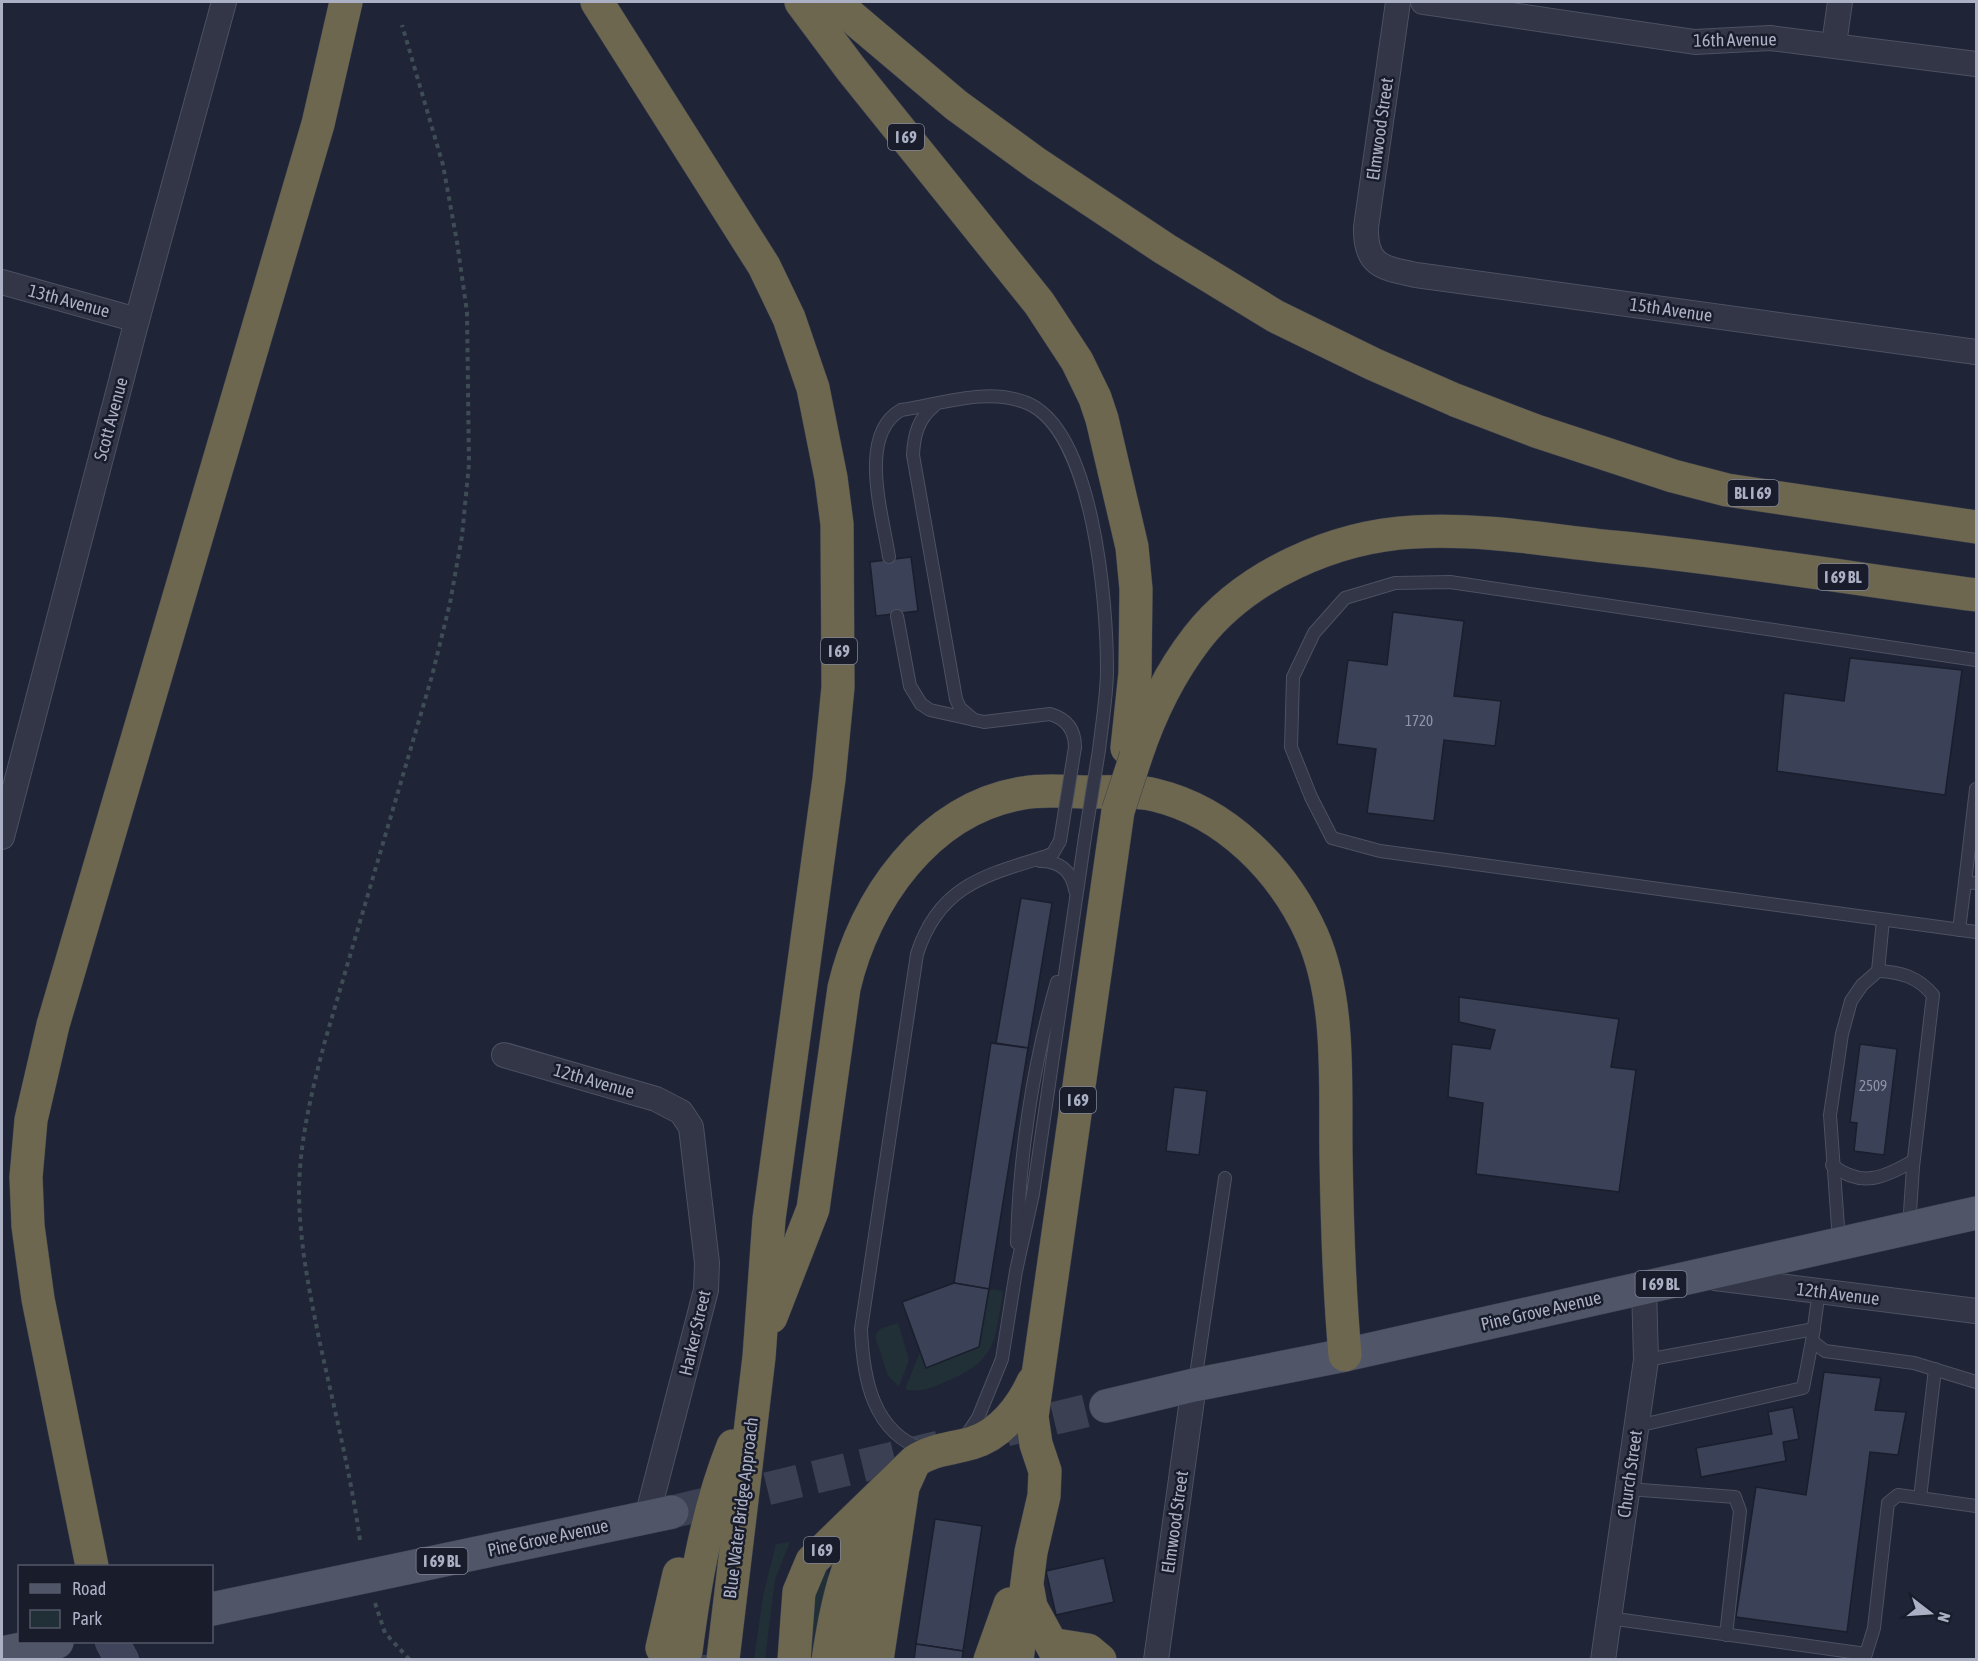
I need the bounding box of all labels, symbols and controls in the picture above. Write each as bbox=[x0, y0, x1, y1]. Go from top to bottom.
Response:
street label: 16th Avenue bbox=[1693, 28, 1777, 51]
street label: Elmwood Street bbox=[1362, 76, 1397, 182]
road number: I 69 bbox=[888, 124, 924, 150]
street label: 13th Avenue bbox=[26, 280, 112, 321]
street label: 15th Avenue bbox=[1628, 293, 1714, 326]
street label: Scott Avenue bbox=[89, 375, 132, 463]
road number: BL I 69 bbox=[1728, 480, 1778, 506]
road number: I 69 BL bbox=[1818, 564, 1868, 590]
road number: I 69 bbox=[821, 638, 857, 664]
house number: 1720 bbox=[1405, 712, 1433, 729]
street label: 12th Avenue bbox=[551, 1059, 637, 1102]
house number: 2509 bbox=[1859, 1077, 1887, 1094]
road number: I 69 bbox=[1060, 1087, 1096, 1113]
road number: I 69 BL bbox=[1636, 1271, 1686, 1297]
street label: 12th Avenue bbox=[1796, 1278, 1881, 1309]
street label: Pine Grove Avenue bbox=[1479, 1286, 1603, 1335]
street label: Harker Street bbox=[674, 1288, 715, 1378]
street label: Blue Water Bridge Approach bbox=[719, 1416, 762, 1600]
street label: Church Street bbox=[1613, 1429, 1646, 1519]
street label: Elmwood Street bbox=[1157, 1469, 1192, 1575]
street label: Pine Grove Avenue bbox=[486, 1514, 610, 1561]
road number: I 69 bbox=[804, 1537, 840, 1563]
road number: I 69 BL bbox=[416, 1548, 468, 1574]
legend bbox=[18, 1565, 213, 1643]
text: Road bbox=[72, 1578, 106, 1599]
north arrow bbox=[1900, 1583, 1960, 1643]
text: Park bbox=[72, 1608, 102, 1629]
text: N bbox=[1934, 1610, 1954, 1625]

